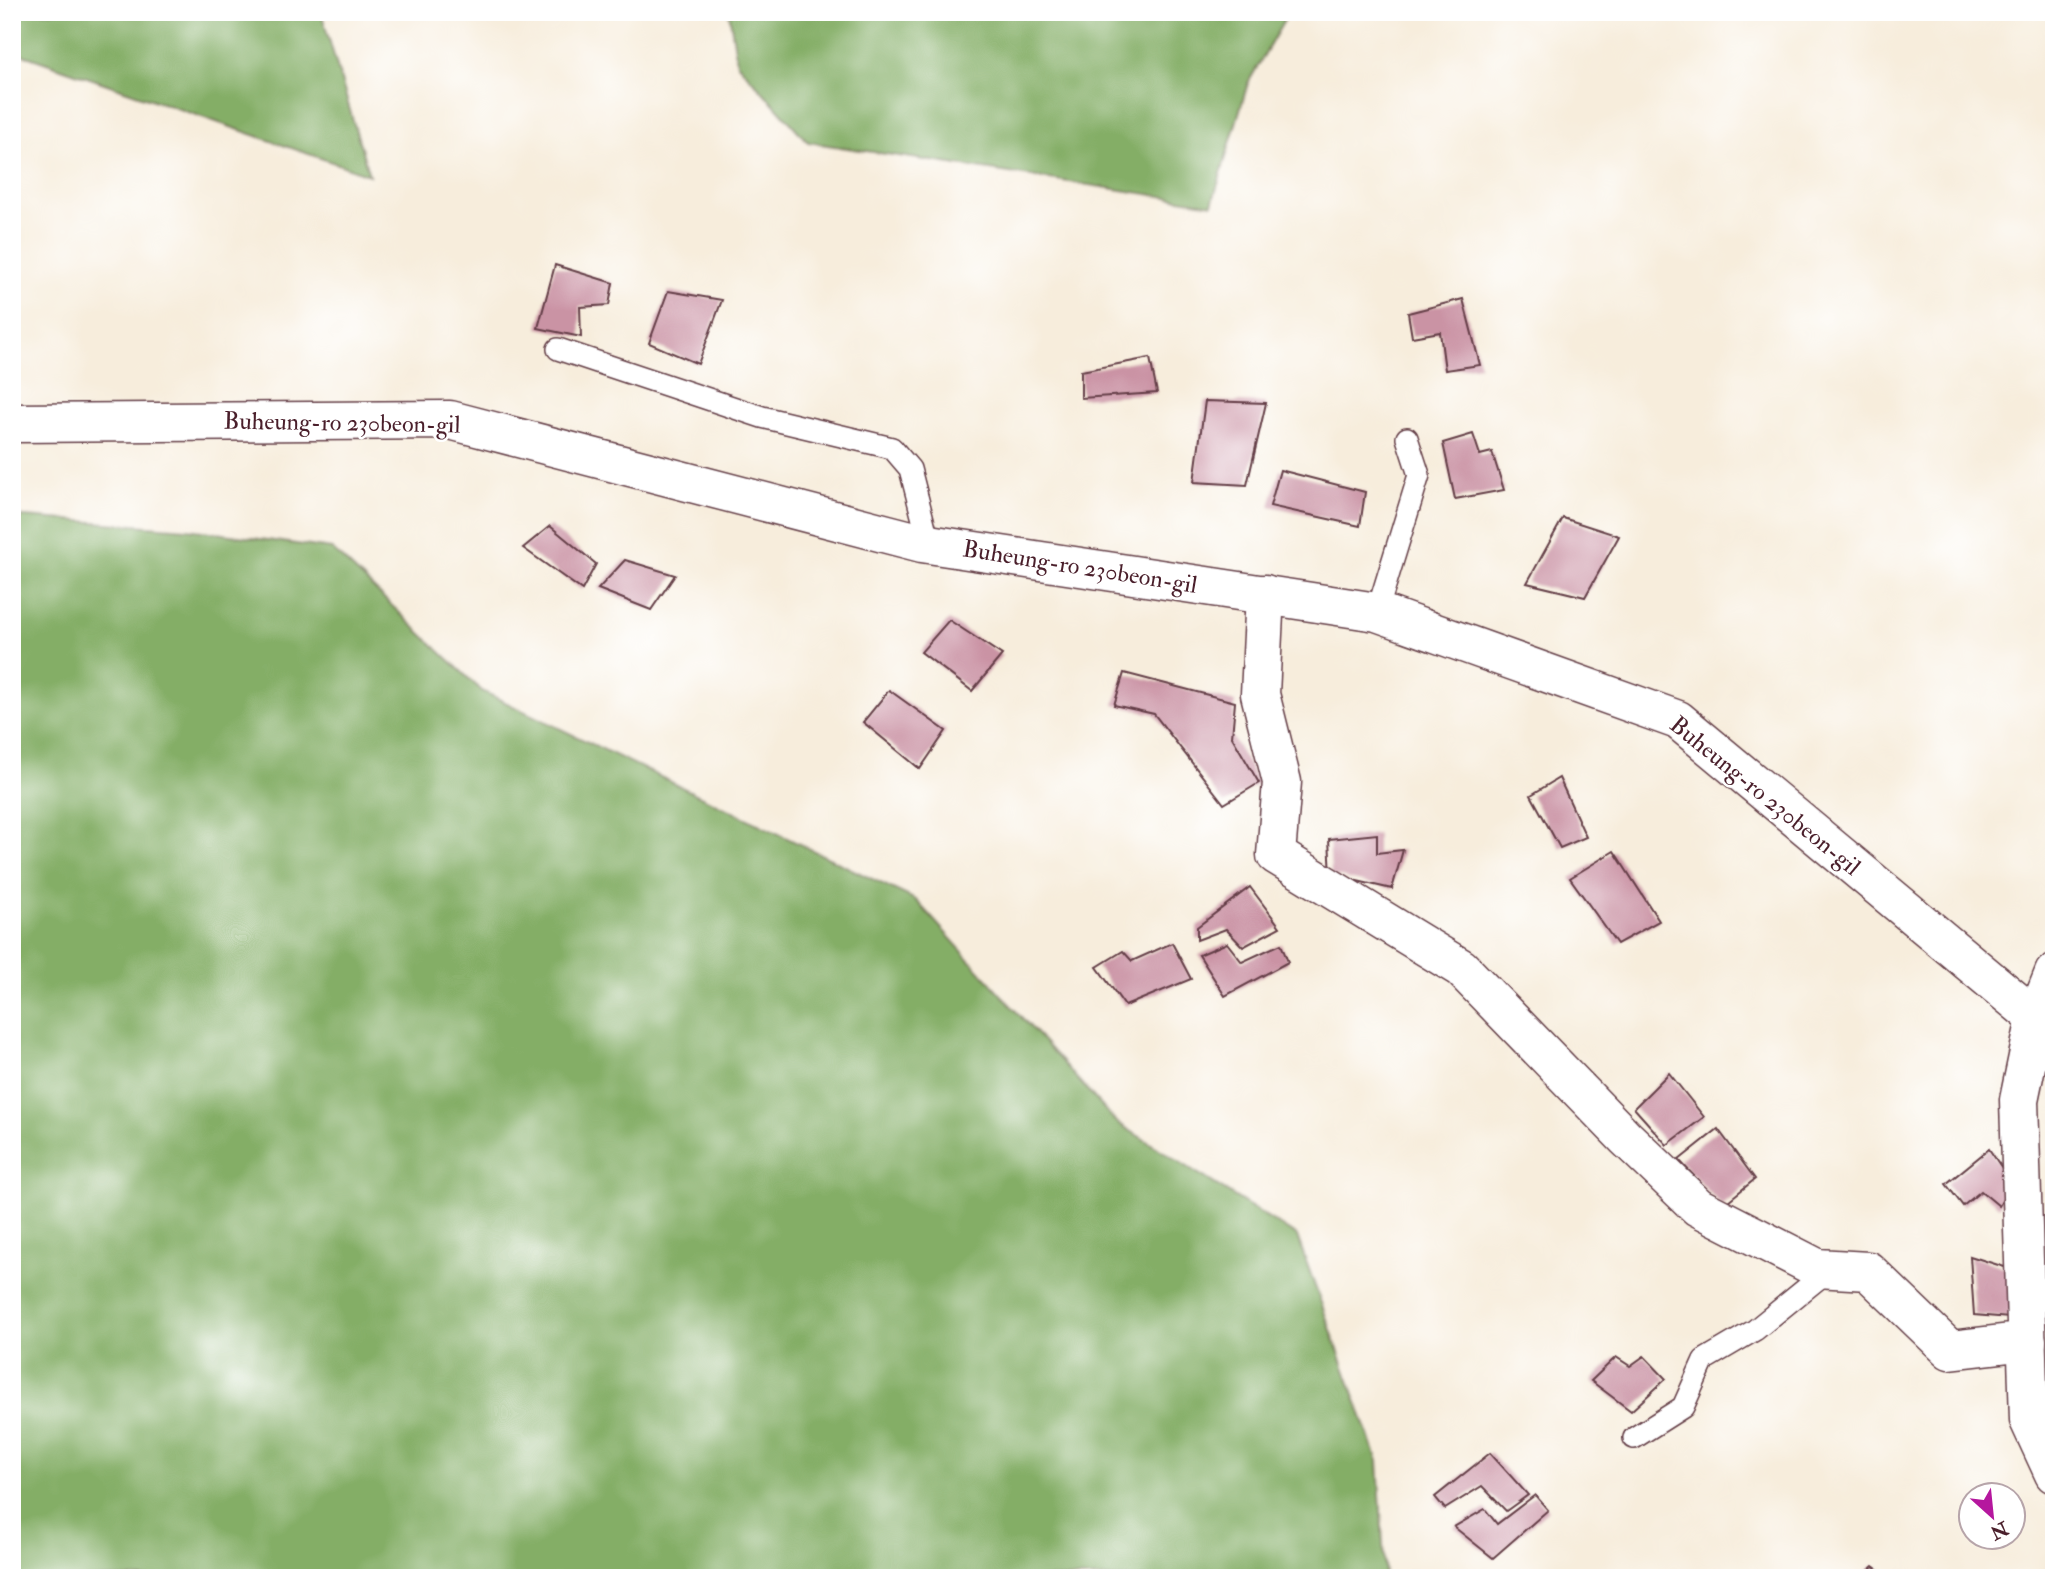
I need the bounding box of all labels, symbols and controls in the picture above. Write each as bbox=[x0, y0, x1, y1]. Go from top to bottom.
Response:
street label: Buheung-ro 230beon-gil bbox=[223, 405, 461, 441]
street label: Buheung-ro 230beon-gil bbox=[961, 533, 1199, 601]
street label: Buheung-ro 230beon-gil bbox=[1663, 709, 1867, 883]
north arrow bbox=[1958, 1482, 2028, 1552]
text: N bbox=[1985, 1515, 2013, 1545]

